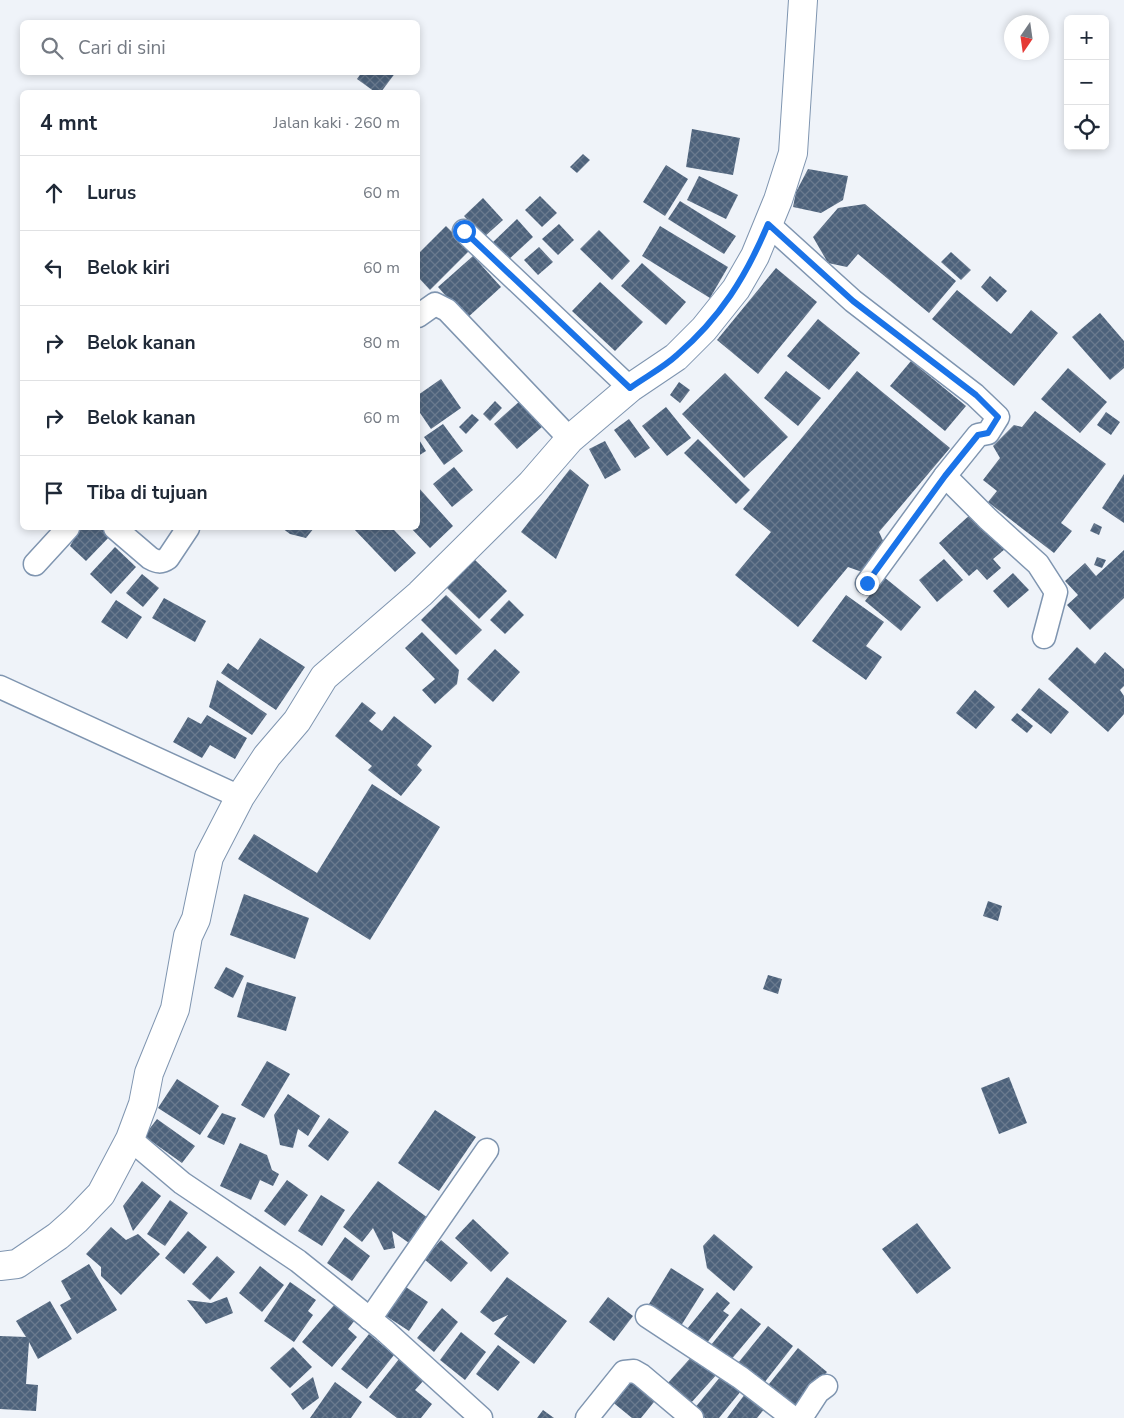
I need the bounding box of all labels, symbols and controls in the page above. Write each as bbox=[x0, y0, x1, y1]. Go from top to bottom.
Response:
north arrow bbox=[1004, 15, 1049, 60]
map controls bbox=[1064, 15, 1109, 150]
button: + bbox=[1064, 15, 1109, 60]
search box bbox=[20, 20, 420, 75]
icon: search bbox=[38, 34, 66, 62]
text: Cari di sini bbox=[78, 35, 166, 61]
button: − bbox=[1064, 60, 1109, 105]
button: locate bbox=[1064, 105, 1109, 150]
text: 4 mnt bbox=[40, 109, 97, 137]
text: Jalan kaki · 260 m bbox=[273, 112, 400, 134]
icon: ahead bbox=[40, 179, 68, 207]
text: Lurus bbox=[87, 180, 136, 206]
text: 60 m bbox=[363, 182, 400, 204]
route start bbox=[453, 220, 476, 243]
icon: left bbox=[40, 254, 68, 282]
text: Belok kiri bbox=[87, 255, 170, 281]
text: 60 m bbox=[363, 257, 400, 279]
icon: right bbox=[40, 329, 68, 357]
text: Belok kanan bbox=[87, 330, 196, 356]
text: 80 m bbox=[363, 332, 400, 354]
icon: right bbox=[40, 404, 68, 432]
text: Belok kanan bbox=[87, 405, 196, 431]
text: 60 m bbox=[363, 407, 400, 429]
icon: arrive bbox=[40, 479, 68, 507]
text: Tiba di tujuan bbox=[87, 480, 208, 506]
route end bbox=[856, 572, 879, 595]

